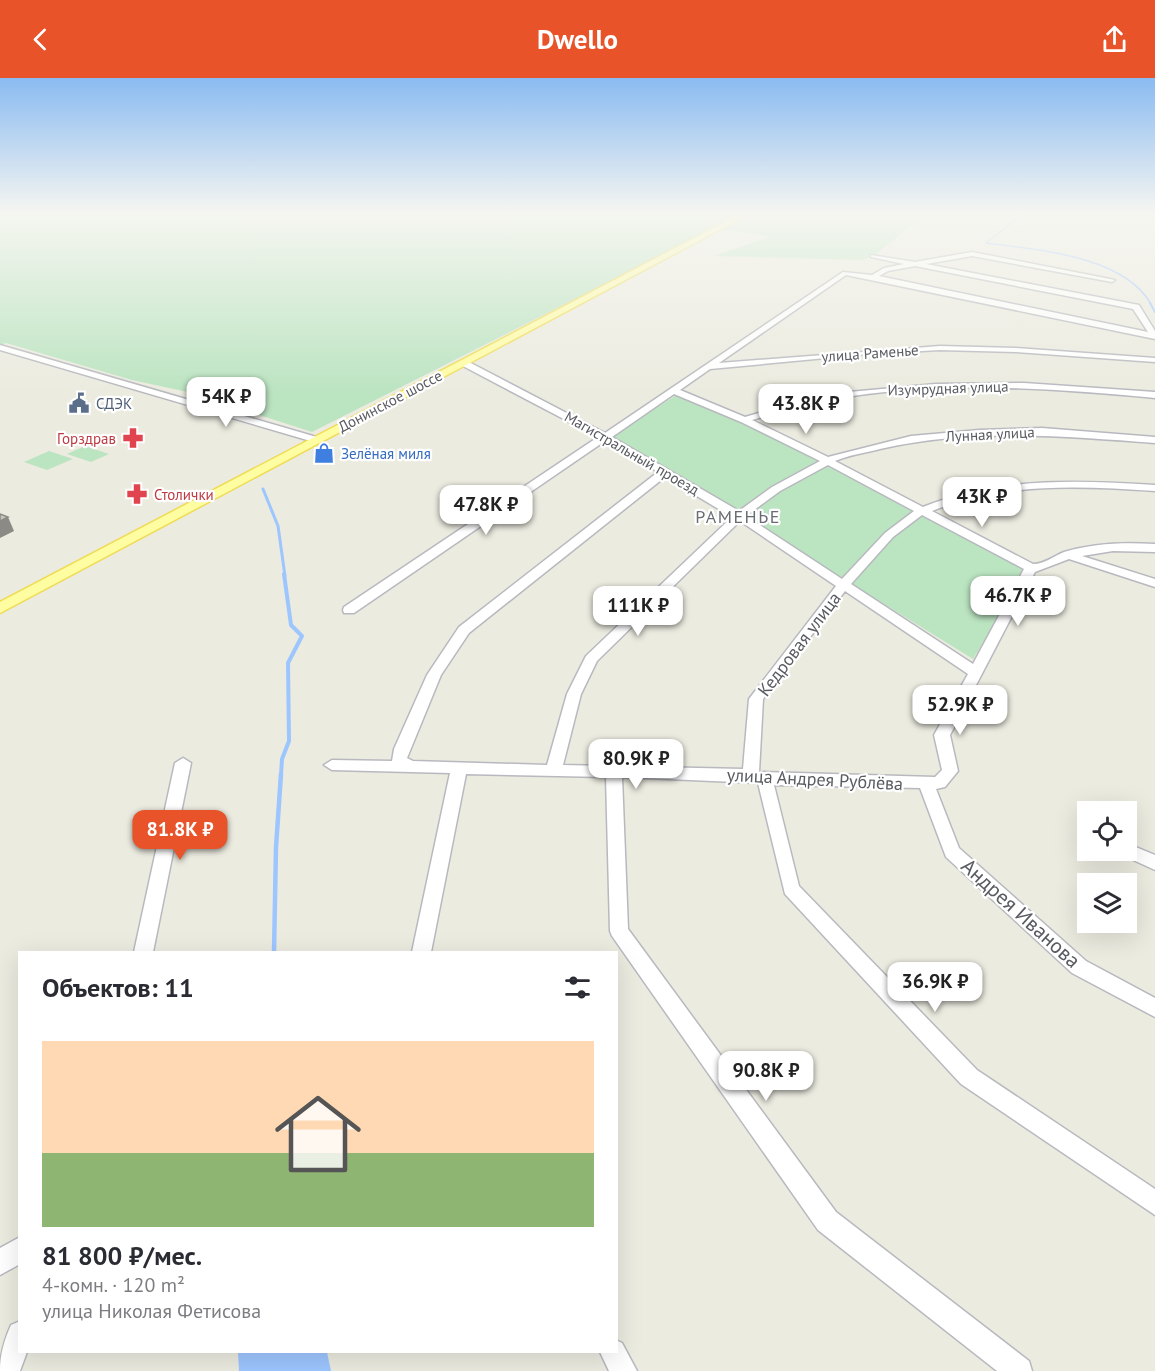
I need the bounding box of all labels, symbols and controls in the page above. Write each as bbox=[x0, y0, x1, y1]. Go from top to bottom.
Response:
text: Dwello bbox=[537, 22, 618, 56]
icon: back bbox=[24, 23, 57, 56]
icon: share bbox=[1098, 23, 1131, 56]
street label: улица Раменье bbox=[821, 340, 919, 366]
street label: Донинское шоссе bbox=[335, 366, 445, 436]
street label: Изумрудная улица bbox=[887, 376, 1009, 400]
pin: 54K ₽ bbox=[184, 377, 268, 428]
text: 54K ₽ bbox=[201, 383, 251, 409]
pin: 43.8K ₽ bbox=[751, 384, 861, 435]
text: 43.8K ₽ bbox=[772, 390, 840, 416]
public building icon: СДЭК bbox=[67, 391, 91, 415]
place label: СДЭК bbox=[96, 394, 132, 413]
street label: Магистральный проезд bbox=[561, 407, 703, 499]
street label: Лунная улица bbox=[944, 422, 1035, 446]
pharmacy icon: Горздрав bbox=[121, 426, 145, 450]
place label: Горздрав bbox=[57, 429, 116, 448]
shop icon: Зелёная миля bbox=[312, 441, 336, 465]
place label: Зелёная миля bbox=[341, 444, 431, 463]
pin: 43K ₽ bbox=[940, 477, 1024, 528]
pharmacy icon: Столички bbox=[125, 482, 149, 506]
text: 43K ₽ bbox=[957, 483, 1007, 509]
place label: Столички bbox=[154, 485, 214, 504]
pin: 47.8K ₽ bbox=[431, 485, 541, 536]
text: 47.8K ₽ bbox=[454, 491, 518, 517]
district label: РАМЕНЬЕ bbox=[695, 505, 781, 528]
pin: 46.7K ₽ bbox=[963, 576, 1073, 627]
text: 46.7K ₽ bbox=[984, 582, 1052, 608]
pin: 111K ₽ bbox=[589, 586, 687, 637]
street label: Кедровая улица bbox=[752, 587, 846, 701]
text: 111K ₽ bbox=[607, 592, 669, 618]
pin: 52.9K ₽ bbox=[905, 685, 1015, 736]
text: 52.9K ₽ bbox=[926, 691, 994, 717]
pin: 80.9K ₽ bbox=[581, 739, 691, 790]
text: 80.9K ₽ bbox=[602, 745, 670, 771]
street label: улица Андрея Рублёва bbox=[726, 763, 904, 795]
map controls bbox=[1077, 801, 1137, 933]
button: locate bbox=[1077, 801, 1137, 861]
pin: 81.8K ₽ bbox=[125, 810, 235, 861]
text: 81.8K ₽ bbox=[146, 816, 214, 842]
street label: Андрея Иванова bbox=[956, 852, 1086, 974]
button: layers bbox=[1077, 873, 1137, 933]
pin: 36.9K ₽ bbox=[880, 962, 990, 1013]
text: 36.9K ₽ bbox=[901, 968, 969, 994]
text: Объектов: 11 bbox=[42, 971, 194, 1004]
icon: filters bbox=[561, 971, 594, 1004]
pin: 90.8K ₽ bbox=[711, 1051, 821, 1102]
text: 90.8K ₽ bbox=[732, 1057, 800, 1083]
icon: home bbox=[264, 1080, 372, 1188]
text: 81 800 ₽/мес. bbox=[42, 1239, 202, 1272]
text: 4-комн. · 120 m² bbox=[42, 1272, 185, 1298]
text: улица Николая Фетисова bbox=[42, 1298, 261, 1324]

